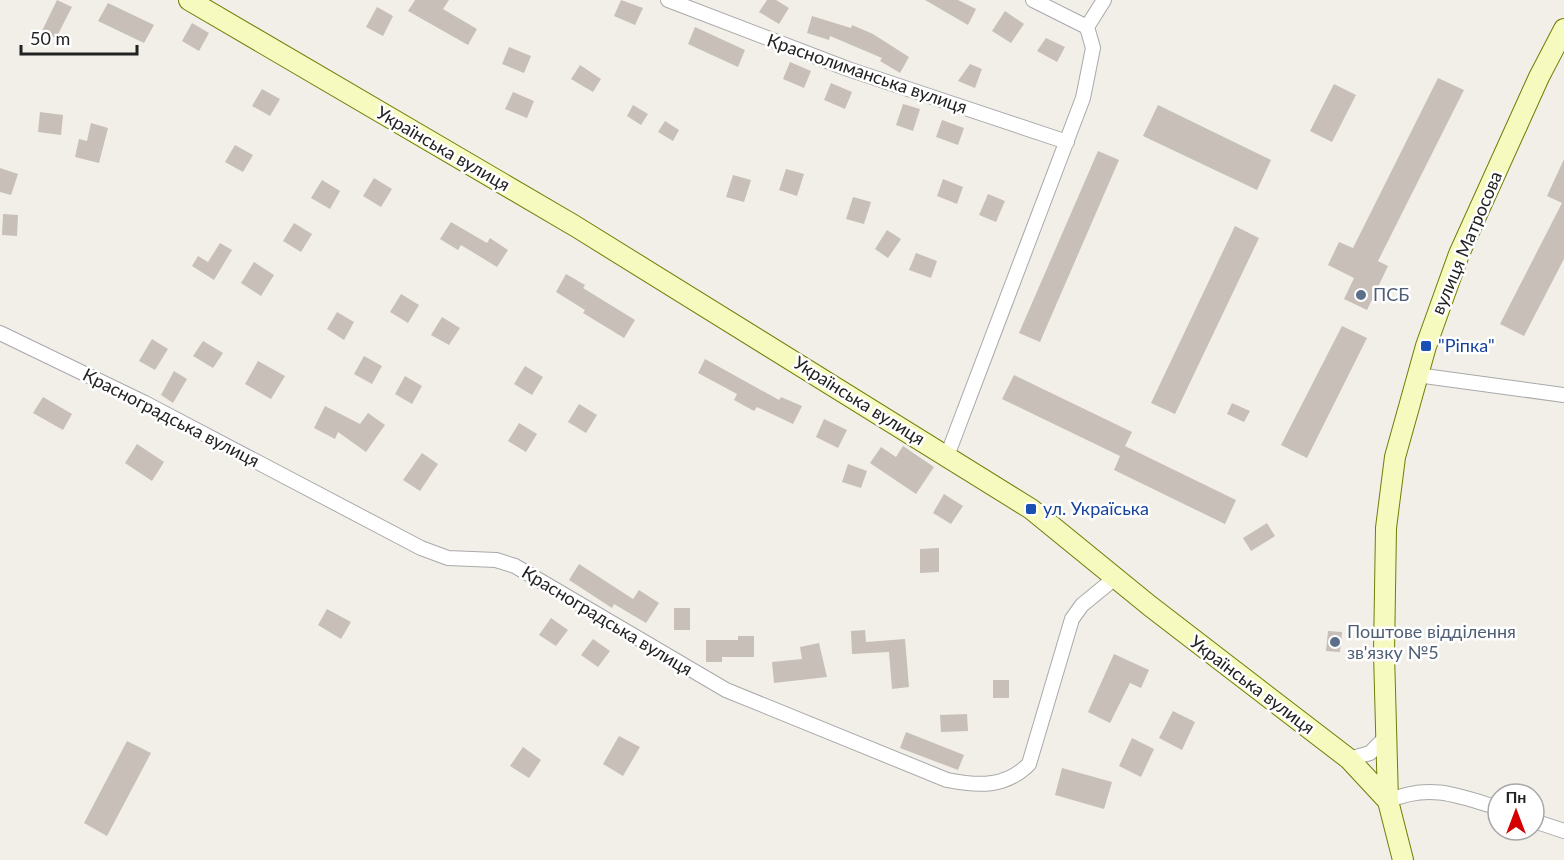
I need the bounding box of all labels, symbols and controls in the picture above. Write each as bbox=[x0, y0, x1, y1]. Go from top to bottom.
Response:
scale bar bbox=[21, 18, 136, 56]
text: 50 m bbox=[30, 27, 70, 49]
street label: Краснолиманська вулиця bbox=[764, 28, 970, 118]
street label: Українська вулиця bbox=[373, 101, 514, 195]
street label: вулиця Матросова bbox=[1426, 168, 1506, 318]
place label: ПСБ bbox=[1373, 283, 1409, 305]
marker: ПСБ bbox=[1354, 288, 1368, 302]
place label: "Ріпка" bbox=[1438, 334, 1495, 356]
marker: "Ріпка" bbox=[1419, 339, 1433, 353]
street label: Українська вулиця bbox=[790, 351, 929, 449]
street label: Красноградська вулиця bbox=[79, 363, 263, 471]
place label: ул. Україська bbox=[1043, 497, 1149, 519]
marker: ул. Україська bbox=[1024, 502, 1038, 516]
street label: Красноградська вулиця bbox=[518, 560, 697, 680]
place label: Поштове відділення зв'язку №5 bbox=[1347, 620, 1516, 663]
street label: Українська вулиця bbox=[1186, 630, 1319, 738]
marker: Поштове відділення зв'язку №5 bbox=[1328, 635, 1342, 649]
north arrow bbox=[1486, 782, 1546, 842]
text: Пн bbox=[1506, 787, 1526, 806]

